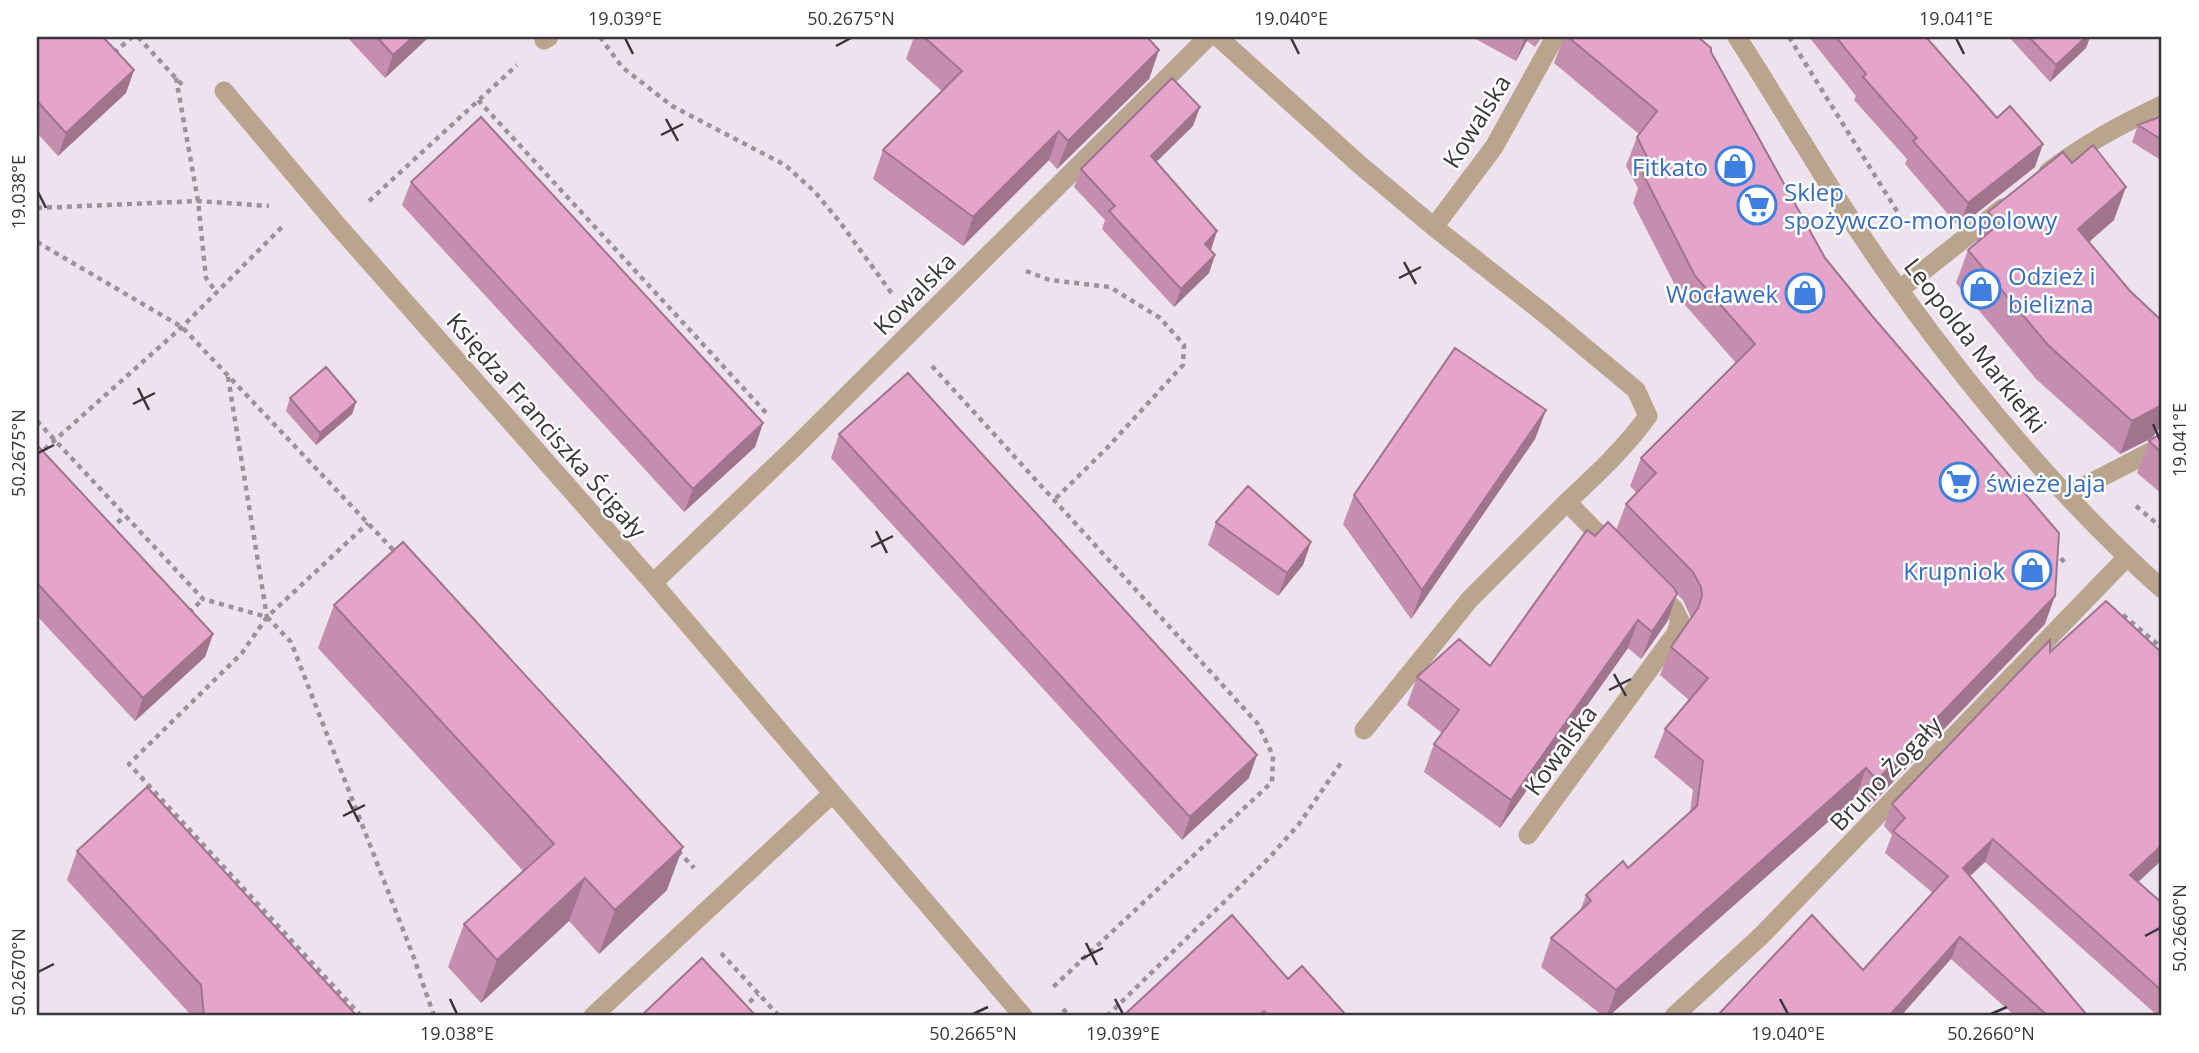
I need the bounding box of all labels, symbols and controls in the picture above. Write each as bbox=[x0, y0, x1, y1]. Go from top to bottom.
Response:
text: 19.039°E bbox=[588, 6, 662, 30]
text: 50.2675°N bbox=[807, 6, 895, 30]
text: 19.040°E bbox=[1254, 6, 1328, 30]
text: 19.041°E bbox=[1919, 6, 1993, 30]
street label: Kowalska bbox=[1434, 68, 1518, 174]
shop icon: Fitkato bbox=[1714, 145, 1756, 187]
place label: Fitkato bbox=[1632, 150, 1708, 183]
text: 19.038°E bbox=[6, 155, 30, 229]
place label: Sklep spożywczo-monopolowy bbox=[1784, 175, 2058, 236]
supermarket icon: Sklep spożywczo-monopolowy bbox=[1736, 184, 1778, 226]
street label: Kowalska bbox=[865, 244, 963, 342]
street label: Leopolda Markiefki bbox=[1897, 251, 2055, 439]
place label: Odzież i bielizna bbox=[2008, 259, 2096, 320]
shop icon: Odzież i bielizna bbox=[1960, 268, 2002, 310]
shop icon: Wocławek bbox=[1784, 272, 1826, 314]
place label: Wocławek bbox=[1666, 277, 1778, 310]
street label: Księdza Franciszka Ścigały bbox=[440, 305, 655, 546]
text: 19.041°E bbox=[2167, 403, 2191, 477]
text: 50.2675°N bbox=[6, 409, 30, 497]
supermarket icon: świeże Jaja bbox=[1938, 461, 1980, 503]
place label: świeże Jaja bbox=[1986, 466, 2106, 499]
shop icon: Krupniok bbox=[2011, 549, 2053, 591]
place label: Krupniok bbox=[1903, 554, 2005, 587]
street label: Kowalska bbox=[1516, 698, 1604, 802]
street label: Bruno Żogały bbox=[1822, 708, 1949, 838]
text: 50.2660°N bbox=[2167, 884, 2191, 972]
text: 50.2670°N bbox=[6, 928, 30, 1016]
text: 19.038°E bbox=[420, 1021, 494, 1045]
text: 50.2665°N bbox=[929, 1021, 1017, 1045]
text: 19.039°E bbox=[1086, 1021, 1160, 1045]
text: 19.040°E bbox=[1751, 1021, 1825, 1045]
text: 50.2660°N bbox=[1947, 1021, 2035, 1045]

